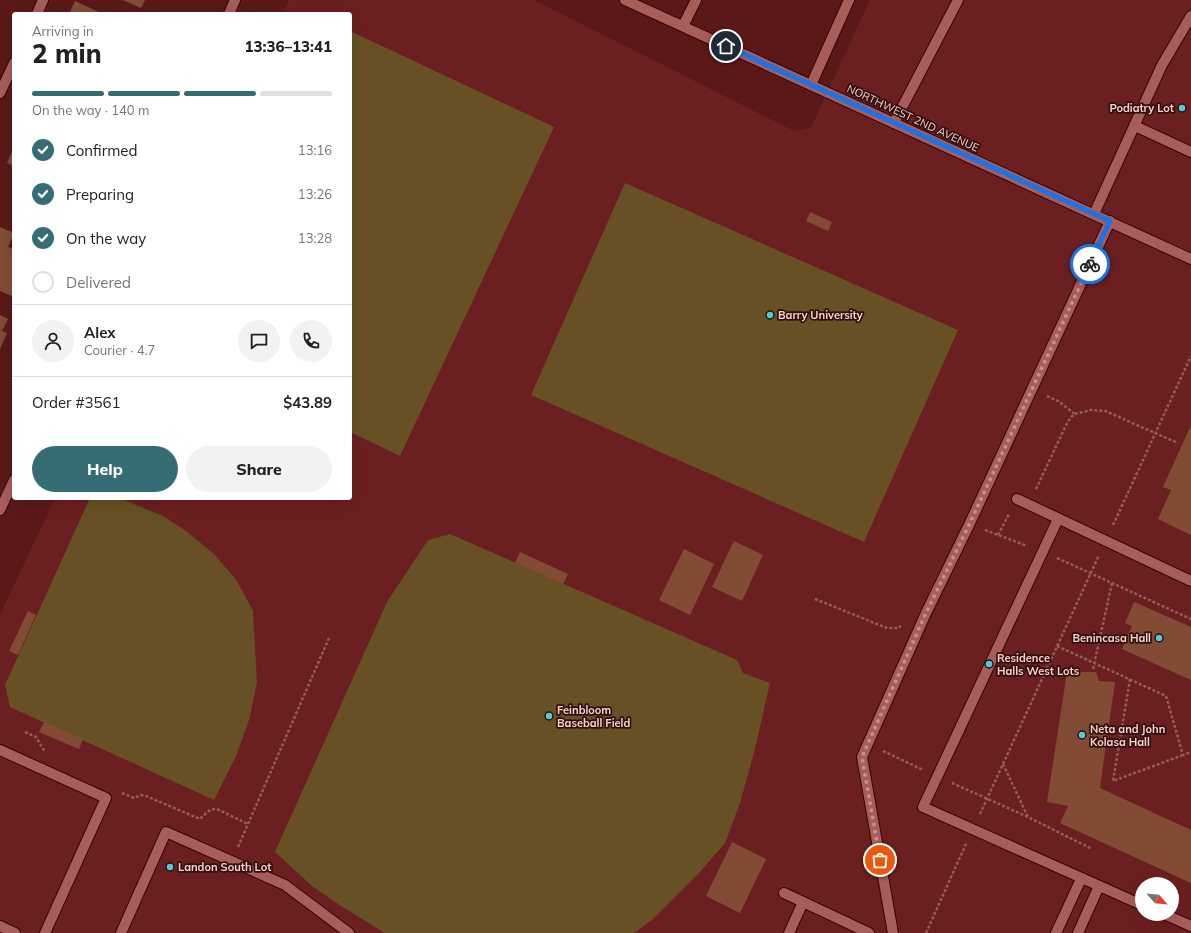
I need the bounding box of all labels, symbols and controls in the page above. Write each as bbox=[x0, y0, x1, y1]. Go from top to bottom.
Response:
text: Arriving in bbox=[32, 23, 94, 39]
pin bbox=[709, 29, 743, 63]
icon: home bbox=[715, 35, 737, 57]
text: 2 min bbox=[32, 37, 102, 70]
text: 13:36–13:41 bbox=[245, 37, 332, 56]
street label: NORTHWEST 2ND AVENUE bbox=[845, 81, 981, 155]
place label: Podiatry Lot bbox=[1109, 101, 1174, 115]
text: On the way · 140 m bbox=[32, 102, 149, 118]
marker: Podiatry Lot bbox=[1177, 103, 1187, 113]
icon: check bbox=[32, 139, 54, 161]
text: Confirmed bbox=[66, 141, 137, 160]
text: 13:16 bbox=[298, 142, 332, 158]
icon: check bbox=[32, 183, 54, 205]
text: Preparing bbox=[66, 185, 134, 204]
text: 13:26 bbox=[298, 186, 332, 202]
icon: check bbox=[32, 227, 54, 249]
text: On the way bbox=[66, 229, 146, 248]
text: 13:28 bbox=[298, 230, 332, 246]
courier bbox=[1070, 244, 1110, 284]
icon: bike bbox=[1079, 253, 1101, 275]
text: Delivered bbox=[66, 273, 131, 292]
place label: Barry University bbox=[778, 308, 863, 322]
marker: Barry University bbox=[765, 310, 775, 320]
button: person bbox=[32, 320, 74, 362]
button: chat bbox=[238, 320, 280, 362]
button: phone bbox=[290, 320, 332, 362]
text: Alex bbox=[84, 323, 116, 342]
text: Courier · 4.7 bbox=[84, 342, 155, 358]
text: Order #3561 bbox=[32, 393, 120, 412]
text: $43.89 bbox=[283, 393, 332, 412]
button: Help bbox=[32, 446, 178, 492]
button: Share bbox=[186, 446, 332, 492]
place label: Benincasa Hall bbox=[1072, 631, 1151, 645]
marker: Benincasa Hall bbox=[1154, 633, 1164, 643]
place label: Residence Halls West Lots bbox=[997, 651, 1080, 678]
marker: Residence Halls West Lots bbox=[984, 659, 994, 669]
place label: Feinbloom Baseball Field bbox=[557, 703, 630, 730]
marker: Feinbloom Baseball Field bbox=[544, 711, 554, 721]
place label: Neta and John Kolasa Hall bbox=[1090, 722, 1165, 749]
marker: Neta and John Kolasa Hall bbox=[1077, 730, 1087, 740]
pin bbox=[863, 843, 897, 877]
icon: bag bbox=[869, 849, 891, 871]
place label: Landon South Lot bbox=[178, 860, 271, 874]
marker: Landon South Lot bbox=[165, 862, 175, 872]
north arrow bbox=[1135, 877, 1179, 921]
map controls bbox=[1135, 877, 1179, 921]

